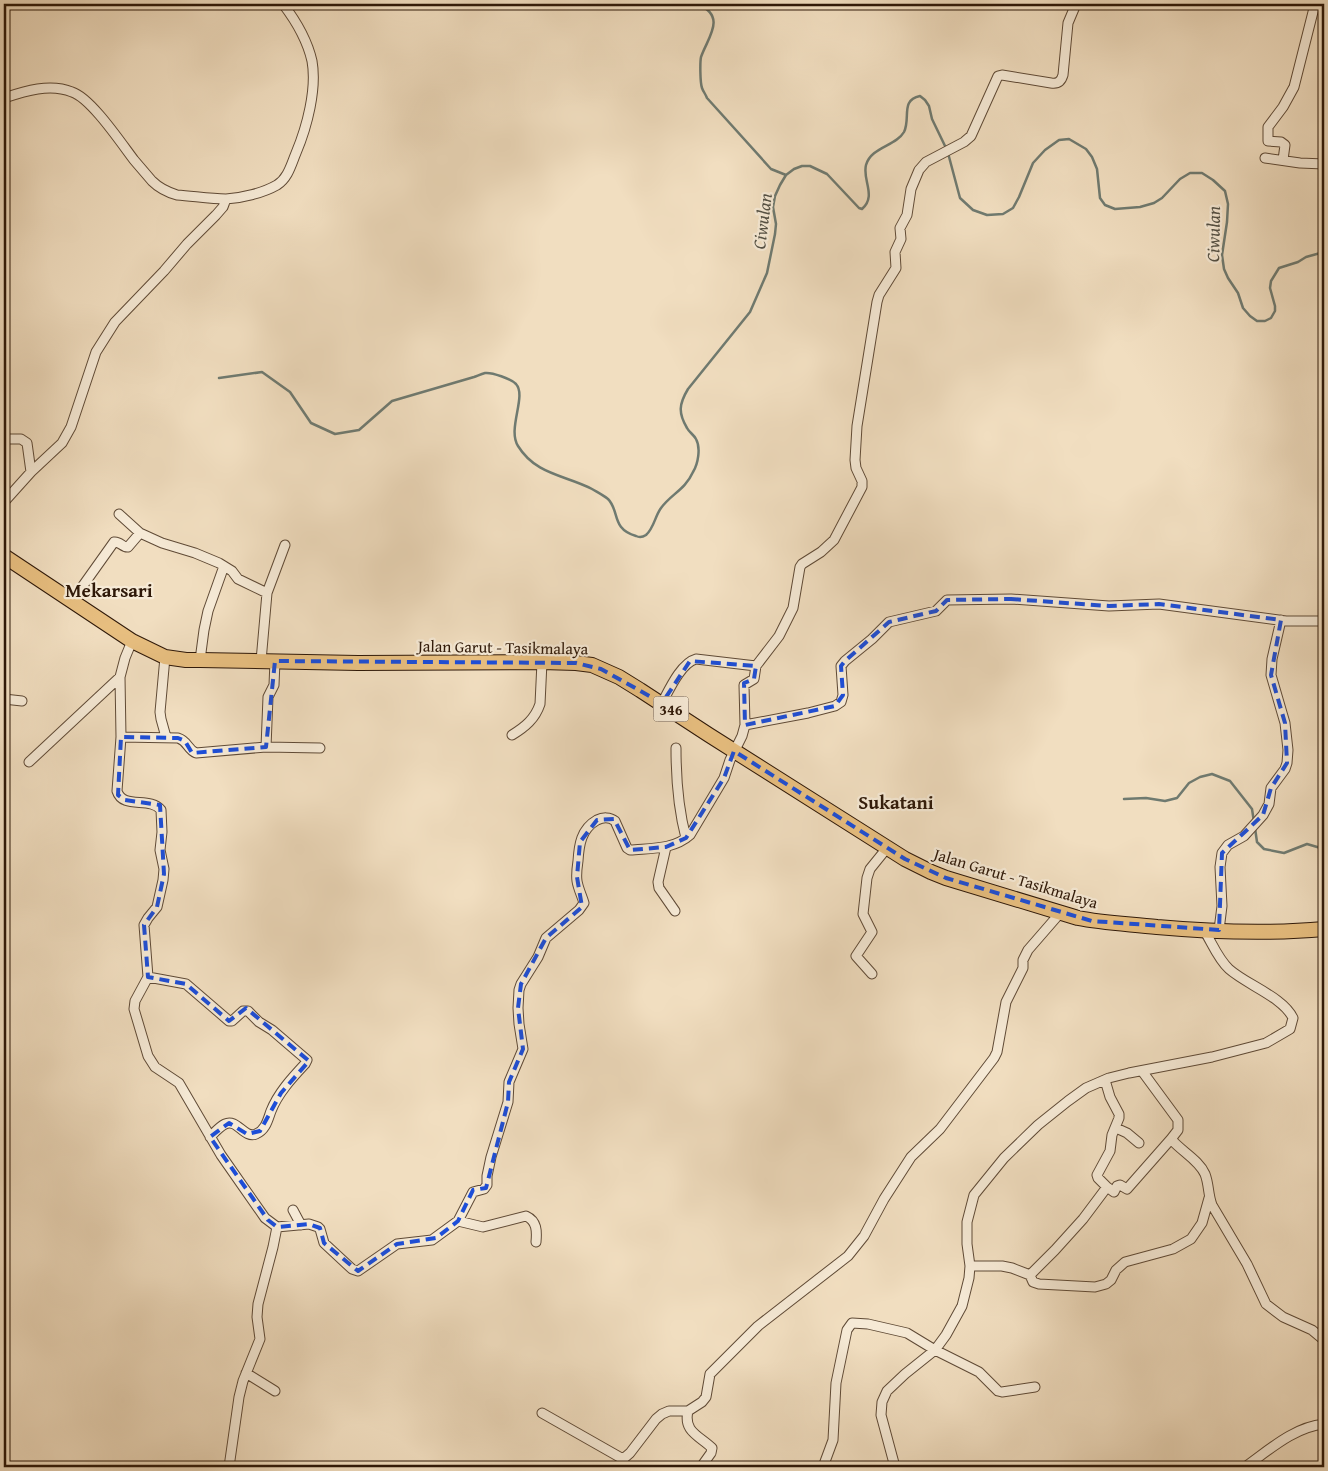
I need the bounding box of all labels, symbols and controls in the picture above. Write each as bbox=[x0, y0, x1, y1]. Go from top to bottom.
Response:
water label: Ciwulan bbox=[745, 191, 779, 251]
water label: Ciwulan bbox=[1199, 206, 1227, 262]
district label: Mekarsari bbox=[65, 576, 153, 604]
street label: Jalan Garut - Tasikmalaya bbox=[416, 633, 589, 660]
road number: 346 bbox=[654, 696, 688, 722]
district label: Sukatani bbox=[858, 788, 934, 816]
street label: Jalan Garut - Tasikmalaya bbox=[929, 841, 1101, 915]

